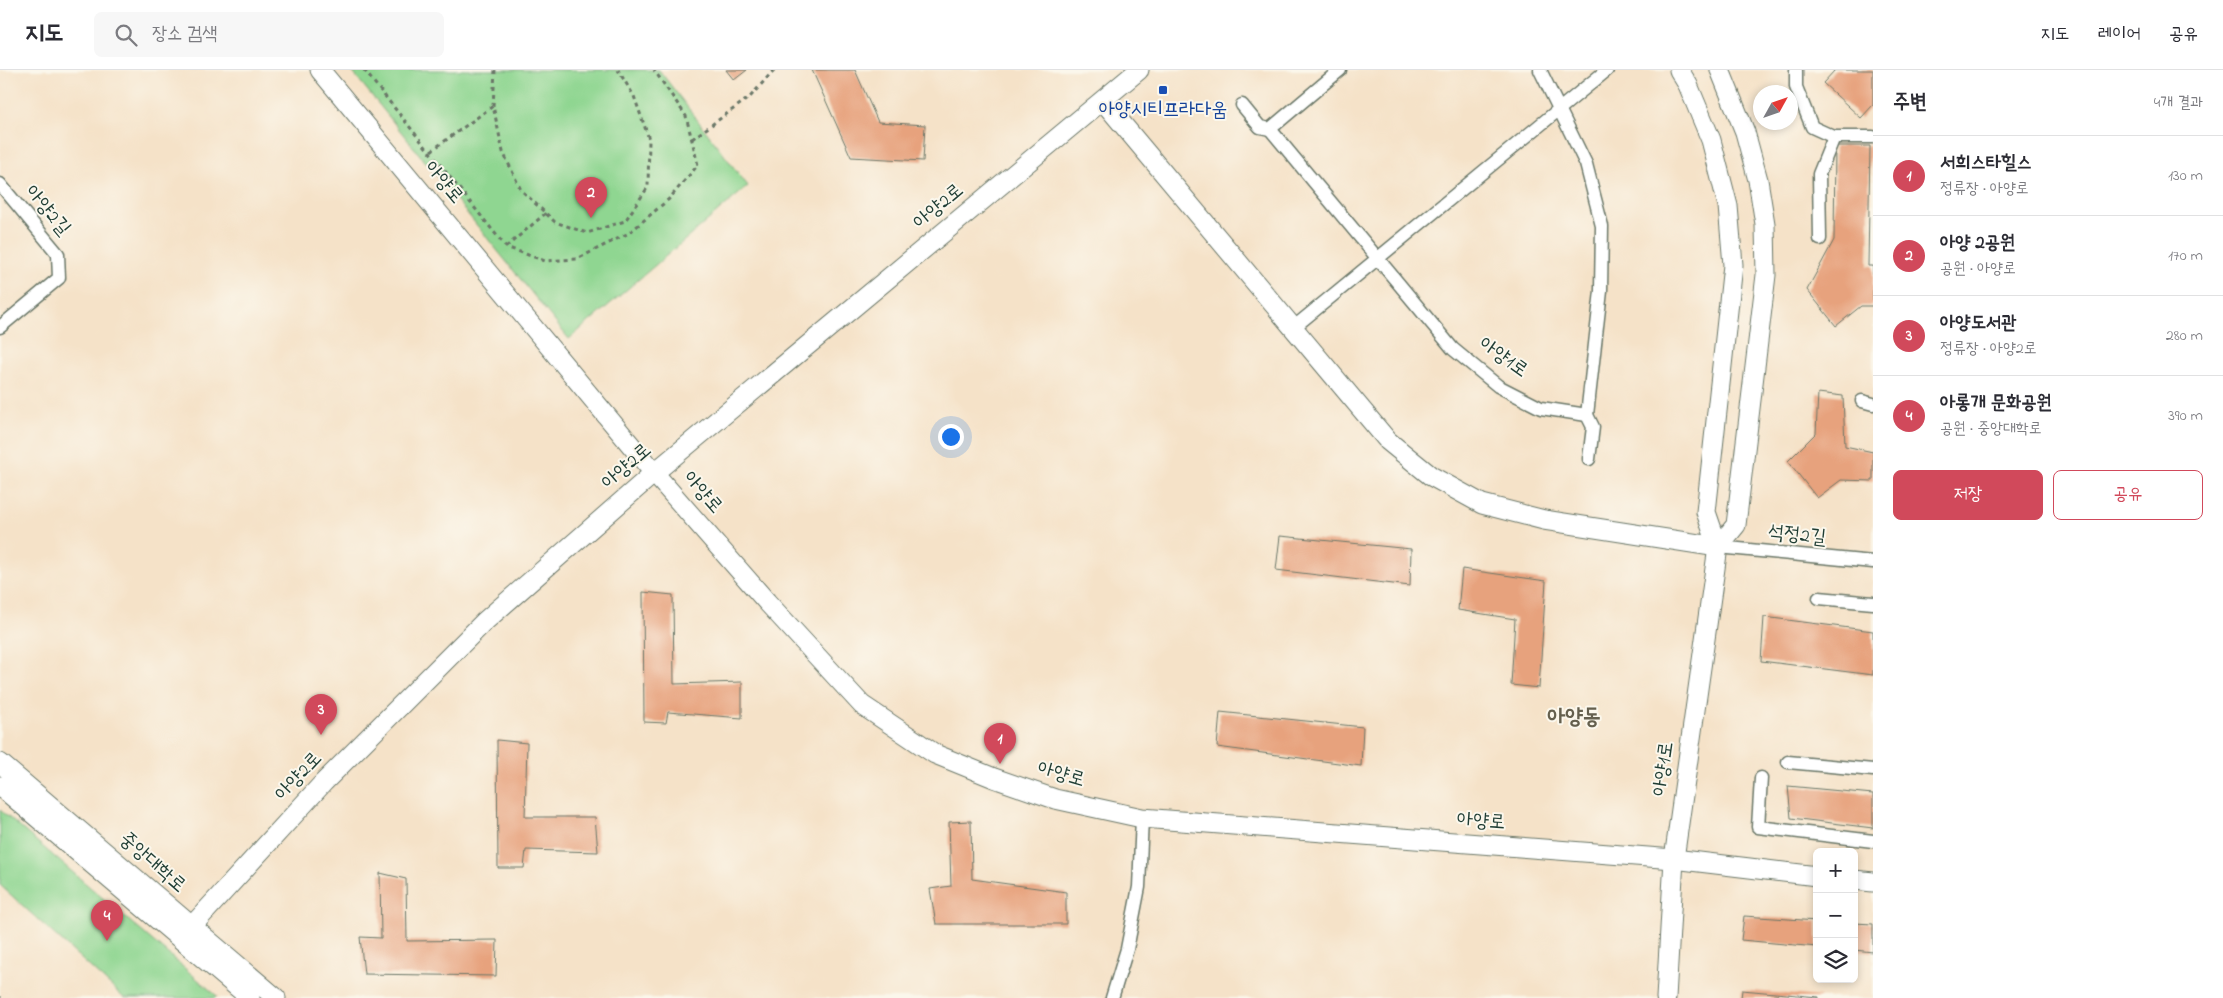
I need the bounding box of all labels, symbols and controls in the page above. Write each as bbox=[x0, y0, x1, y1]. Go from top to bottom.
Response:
search box bbox=[94, 12, 444, 57]
text: 지도 bbox=[25, 17, 64, 52]
icon: search bbox=[112, 21, 140, 49]
text: 장소 검색 bbox=[152, 21, 218, 48]
text: 지도 bbox=[2041, 22, 2070, 48]
text: 레이어 bbox=[2098, 22, 2141, 48]
text: 공유 bbox=[2169, 22, 2198, 48]
marker: 아양시티프라다움 bbox=[1157, 84, 1169, 96]
north arrow bbox=[1753, 85, 1798, 130]
text: 주변 bbox=[1893, 88, 1927, 118]
text: 4개 결과 bbox=[2154, 91, 2203, 115]
place label: 아양시티프라다움 bbox=[1099, 96, 1227, 125]
text: 서희스타힐스 bbox=[1940, 150, 2032, 177]
street label: 아양로 bbox=[416, 155, 470, 211]
text: 1 bbox=[1906, 164, 1912, 188]
text: 130 m bbox=[2168, 164, 2203, 188]
pin: 2 bbox=[575, 177, 607, 218]
street label: 아양2로 bbox=[907, 177, 971, 237]
text: 정류장 · 아양로 bbox=[1940, 177, 2029, 201]
street label: 아양2길 bbox=[17, 179, 77, 243]
text: 아양 2공원 bbox=[1940, 230, 2015, 257]
text: 2 bbox=[1905, 244, 1913, 268]
text: 170 m bbox=[2168, 244, 2203, 268]
text: 공원 · 아양로 bbox=[1940, 257, 2016, 281]
text: 아양도서관 bbox=[1940, 310, 2016, 337]
text: 3 bbox=[1906, 324, 1912, 348]
text: 280 m bbox=[2166, 324, 2203, 348]
street label: 아양1로 bbox=[1472, 330, 1534, 386]
text: 정류장 · 아양2로 bbox=[1940, 337, 2037, 361]
text: 아롱개 문화공원 bbox=[1940, 390, 2052, 417]
text: 4 bbox=[1906, 404, 1912, 428]
text: 390 m bbox=[2168, 404, 2203, 428]
text: 공원 · 중앙대학로 bbox=[1940, 417, 2042, 441]
your location bbox=[938, 424, 964, 450]
street label: 아양2로 bbox=[596, 437, 658, 497]
street label: 아양로 bbox=[675, 465, 729, 521]
button: 저장 bbox=[1893, 470, 2043, 520]
button: 공유 bbox=[2053, 470, 2203, 520]
street label: 석정2길 bbox=[1767, 519, 1827, 553]
pin: 3 bbox=[305, 694, 337, 735]
district label: 아양동 bbox=[1547, 702, 1601, 734]
pin: 1 bbox=[984, 723, 1016, 764]
street label: 아양1로 bbox=[1646, 740, 1682, 798]
street label: 아양2로 bbox=[269, 746, 329, 808]
street label: 아양로 bbox=[1034, 754, 1088, 796]
street label: 아양로 bbox=[1456, 806, 1506, 838]
street label: 중앙대학로 bbox=[112, 826, 192, 900]
map controls bbox=[1813, 848, 1858, 983]
button: + bbox=[1813, 848, 1858, 893]
button: − bbox=[1813, 893, 1858, 938]
pin: 4 bbox=[91, 900, 123, 941]
button: layers bbox=[1813, 938, 1858, 983]

